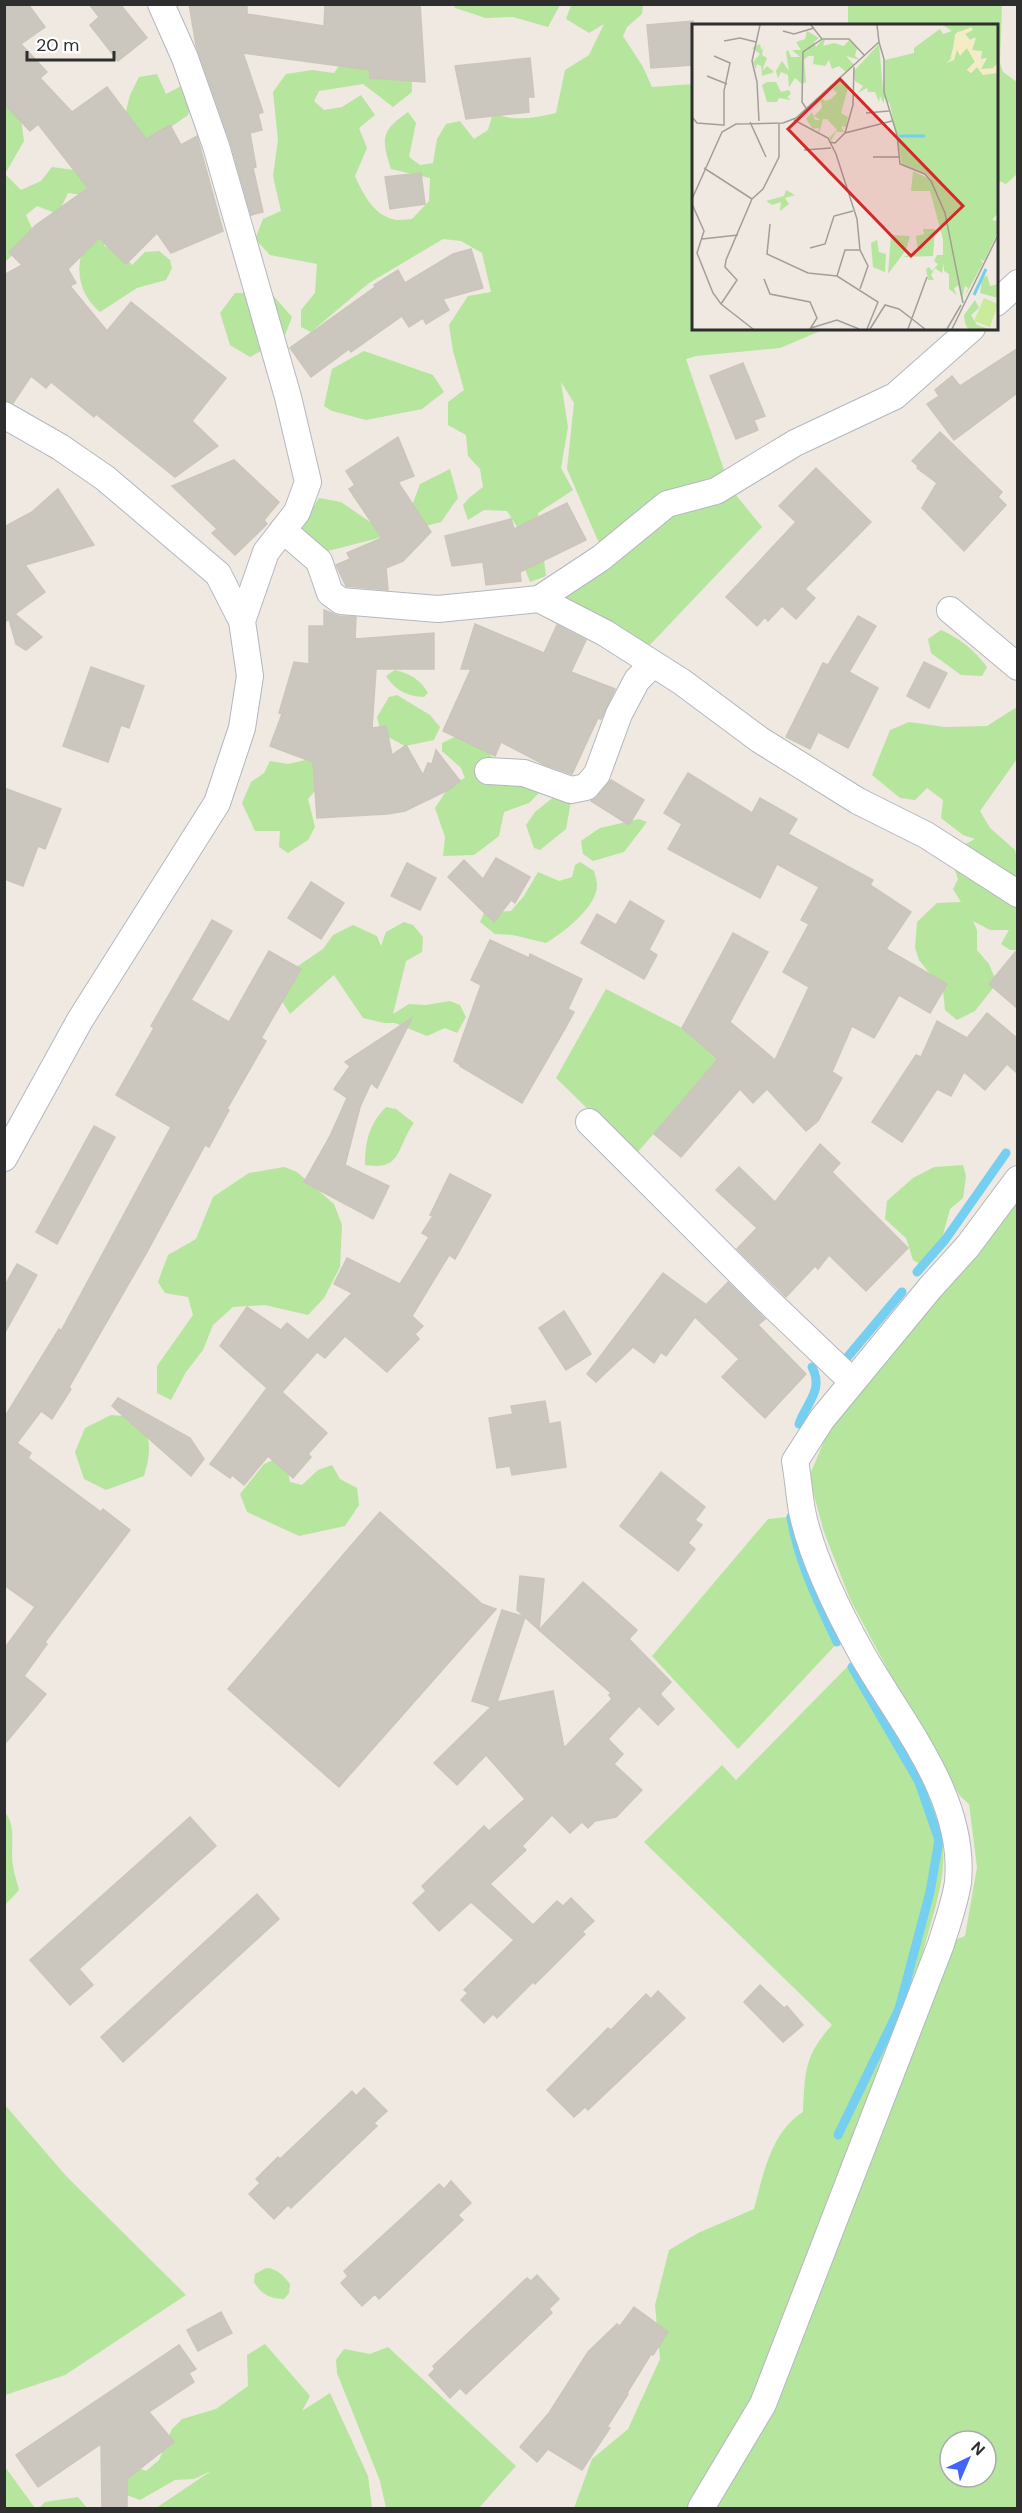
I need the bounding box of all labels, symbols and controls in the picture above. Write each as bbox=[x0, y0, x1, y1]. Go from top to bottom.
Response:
scale bar bbox=[27, 24, 114, 62]
inset map bbox=[692, 24, 998, 330]
text: 20 m bbox=[36, 33, 79, 57]
north arrow bbox=[938, 2429, 998, 2489]
text: N bbox=[967, 2437, 990, 2460]

